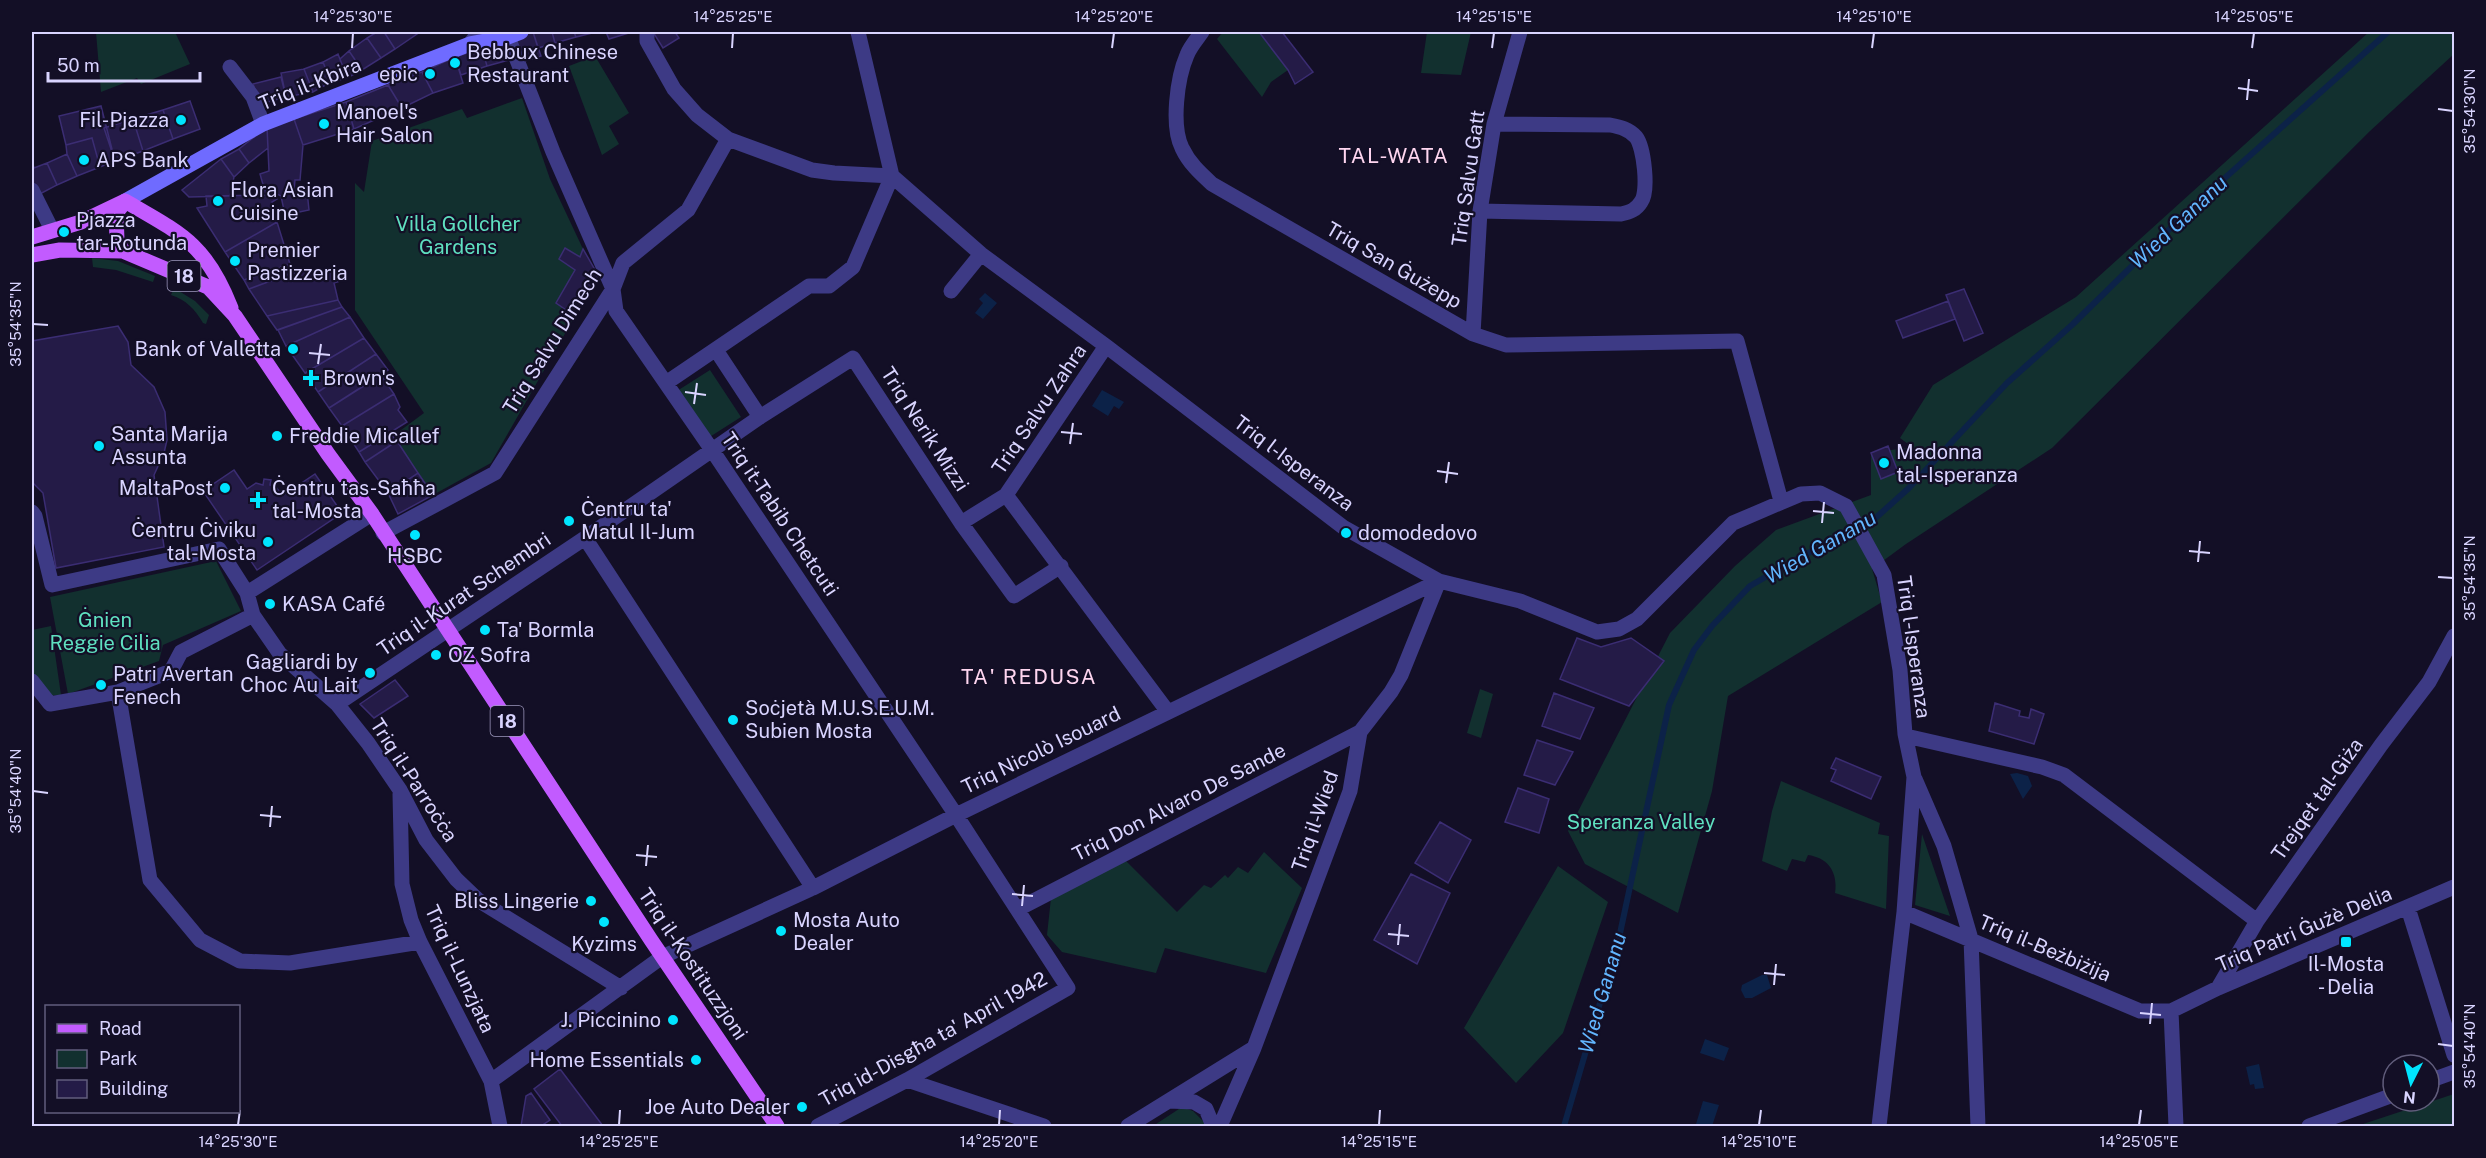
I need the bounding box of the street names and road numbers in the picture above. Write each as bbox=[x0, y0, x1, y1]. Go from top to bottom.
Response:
street label: Triq il-Kbira bbox=[255, 53, 365, 115]
street label: Triq Salvu Gatt bbox=[1447, 108, 1489, 248]
street label: Triq San Ġużepp bbox=[1322, 216, 1467, 314]
road number: 18 bbox=[168, 261, 201, 291]
street label: Triq Salvu Dimech bbox=[498, 264, 606, 418]
street label: Triq Salvu Zahra bbox=[987, 340, 1091, 478]
street label: Triq Nerik Mizzi bbox=[876, 362, 974, 496]
street label: Triq l-Isperanza bbox=[1229, 410, 1359, 516]
street label: Triq it-Tabib Chetcuti bbox=[716, 428, 844, 600]
street label: Triq il-Kurat Schembri bbox=[373, 527, 555, 661]
street label: Triq l-Isperanza bbox=[1892, 574, 1936, 720]
street label: Triq Nicolò Isouard bbox=[958, 701, 1124, 799]
road number: 18 bbox=[490, 706, 524, 736]
street label: Triq il-Parroċċa bbox=[365, 714, 463, 846]
street label: Trejqet tal-Giża bbox=[2266, 733, 2368, 865]
street label: Triq Don Alvaro De Sande bbox=[1068, 738, 1290, 866]
street label: Triq il-Wied bbox=[1287, 768, 1343, 874]
street label: Triq Patri Ġużè Delia bbox=[2212, 880, 2395, 977]
street label: Triq il-Kostituzzjoni bbox=[633, 884, 753, 1044]
street label: Triq il-Lunzjata bbox=[420, 901, 500, 1037]
street label: Triq il-Beżbiżija bbox=[1975, 909, 2115, 987]
street label: Triq id-Disgħa ta' April 1942 bbox=[815, 966, 1051, 1112]

